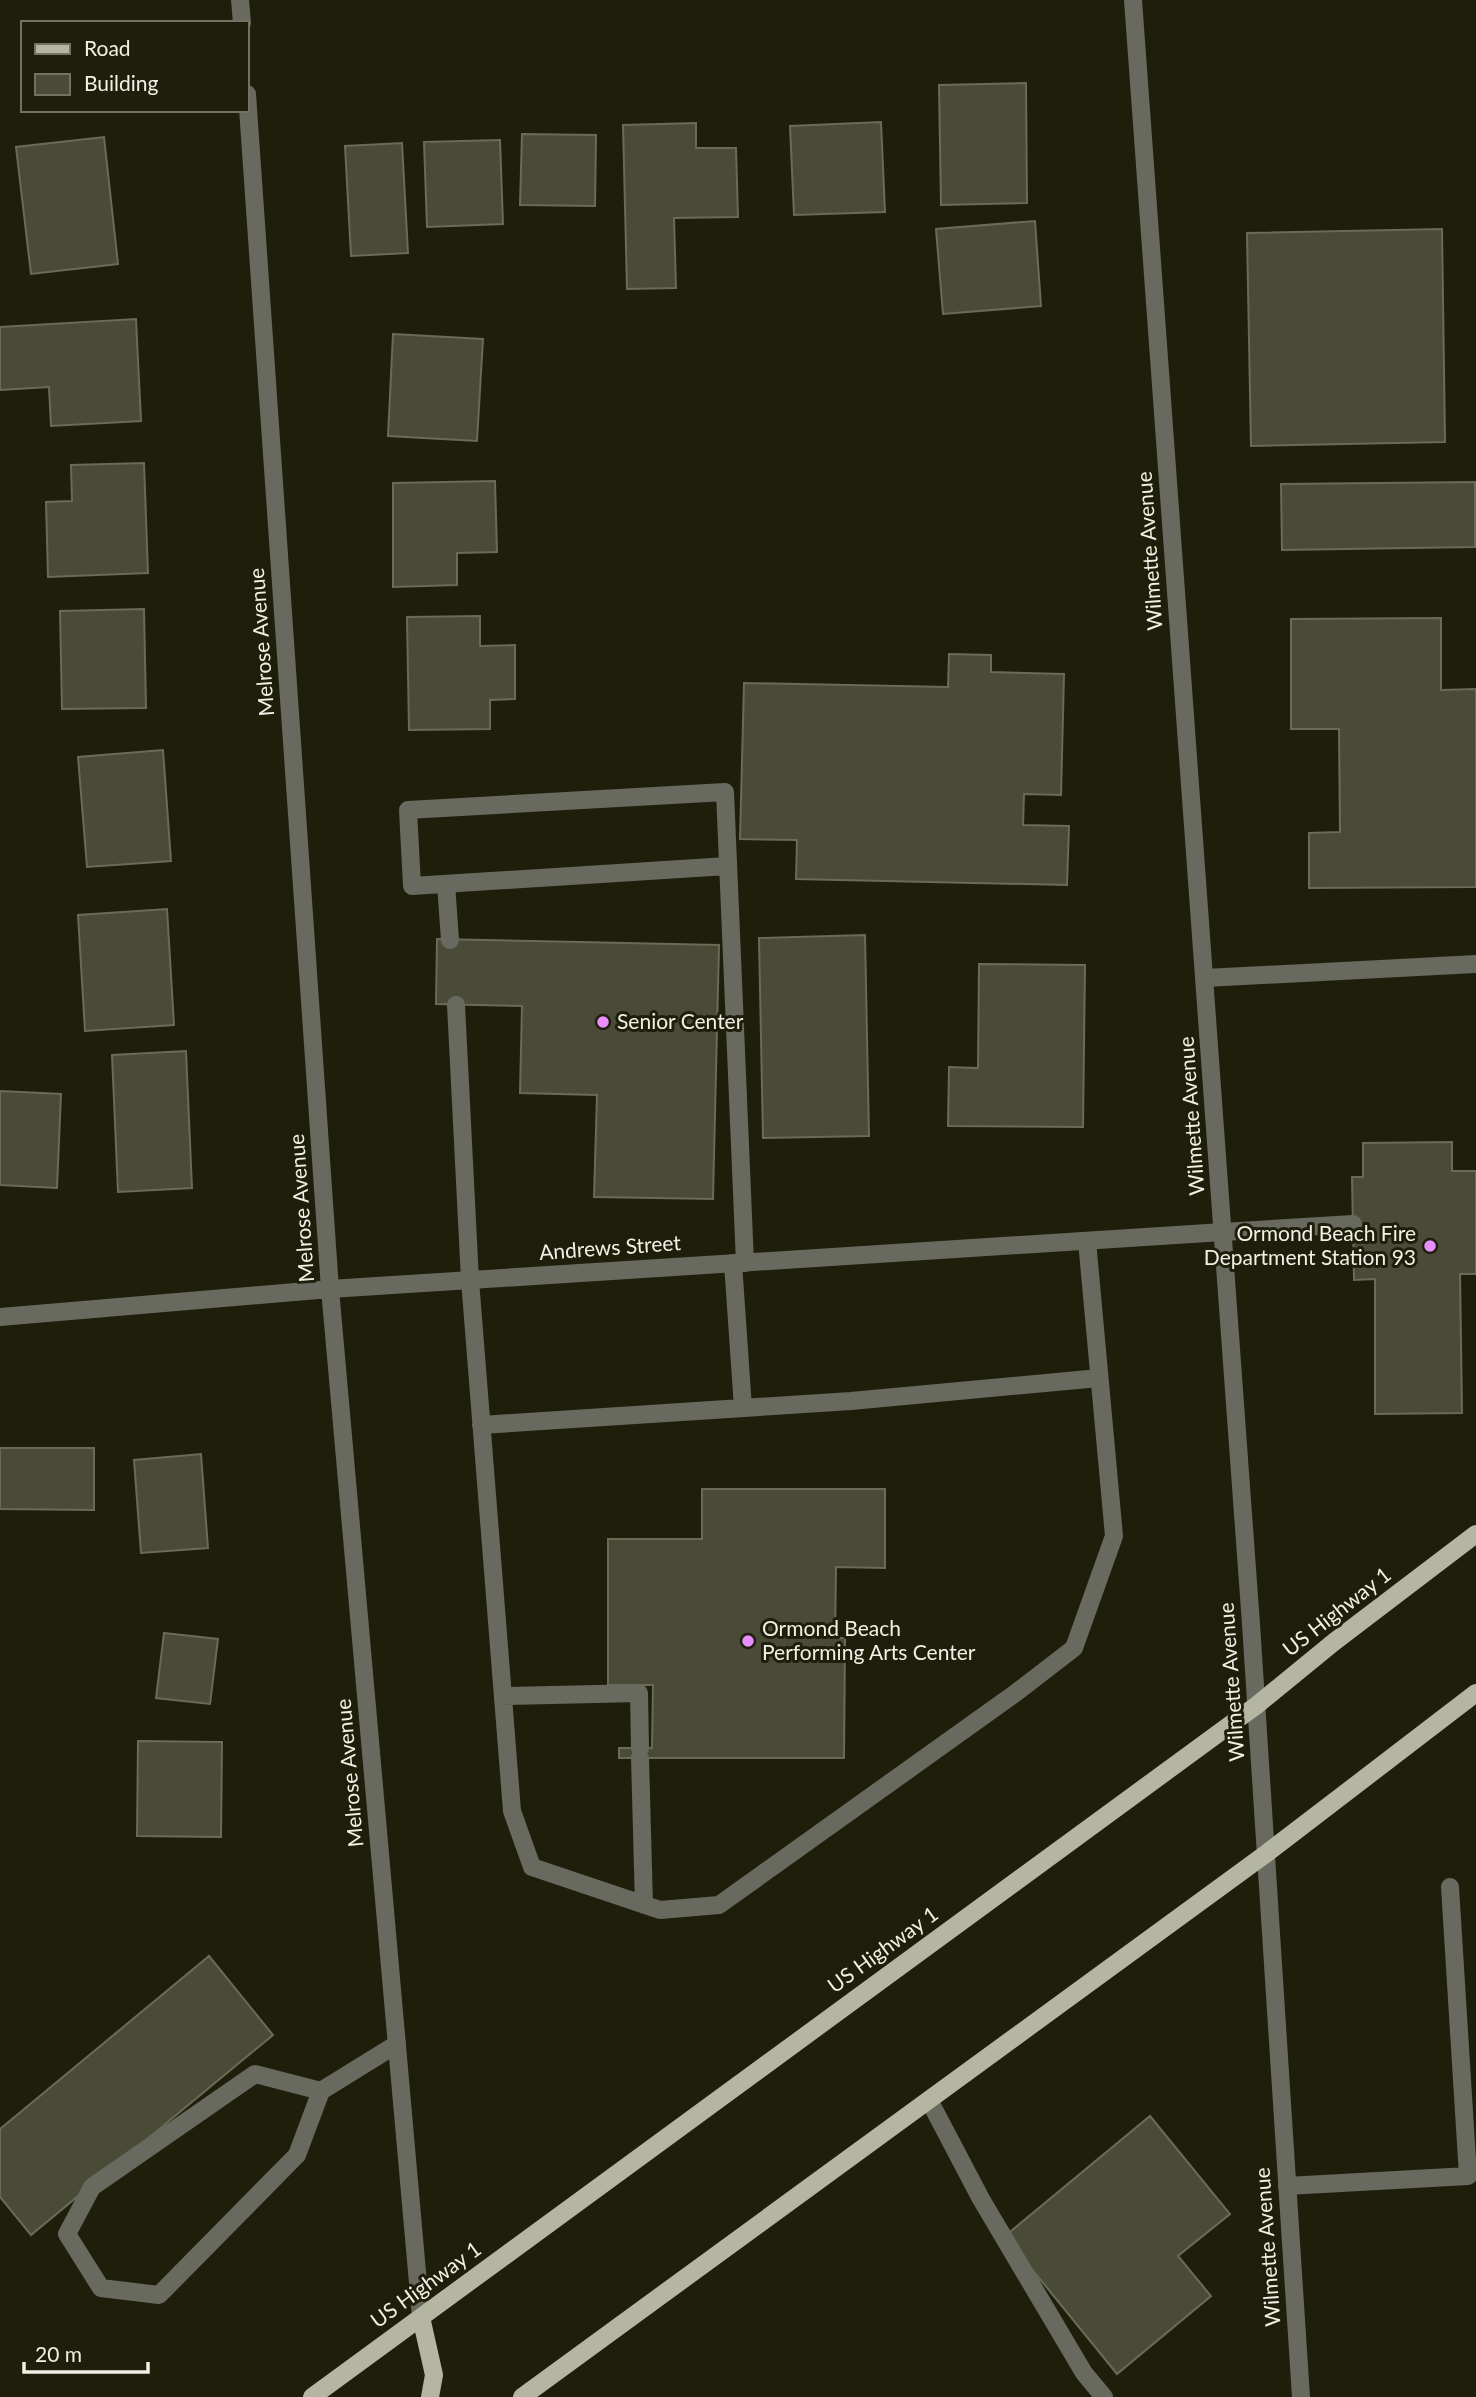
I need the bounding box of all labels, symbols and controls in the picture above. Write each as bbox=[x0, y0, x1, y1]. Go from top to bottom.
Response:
legend bbox=[21, 21, 248, 112]
text: Road bbox=[84, 35, 131, 60]
text: Building bbox=[84, 70, 159, 95]
street label: Wilmette Avenue bbox=[1130, 471, 1167, 632]
street label: Melrose Avenue bbox=[243, 567, 278, 717]
place label: Senior Center bbox=[617, 1008, 744, 1033]
marker: Senior Center bbox=[595, 1014, 611, 1030]
street label: Wilmette Avenue bbox=[1172, 1036, 1209, 1197]
street label: Melrose Avenue bbox=[283, 1133, 318, 1283]
place label: Ormond Beach Fire Department Station 93 bbox=[1204, 1220, 1416, 1269]
street label: Andrews Street bbox=[538, 1229, 682, 1264]
marker: Ormond Beach Fire Department Station 93 bbox=[1422, 1238, 1438, 1254]
street label: US Highway 1 bbox=[1277, 1561, 1395, 1661]
street label: Wilmette Avenue bbox=[1212, 1602, 1249, 1763]
place label: Ormond Beach Performing Arts Center bbox=[762, 1615, 976, 1664]
marker: Ormond Beach Performing Arts Center bbox=[740, 1633, 756, 1649]
street label: Melrose Avenue bbox=[330, 1698, 367, 1848]
street label: US Highway 1 bbox=[822, 1900, 942, 1997]
street label: Wilmette Avenue bbox=[1248, 2167, 1285, 2328]
street label: US Highway 1 bbox=[365, 2235, 485, 2332]
scale bar bbox=[24, 2330, 149, 2374]
text: 20 m bbox=[35, 2341, 82, 2366]

